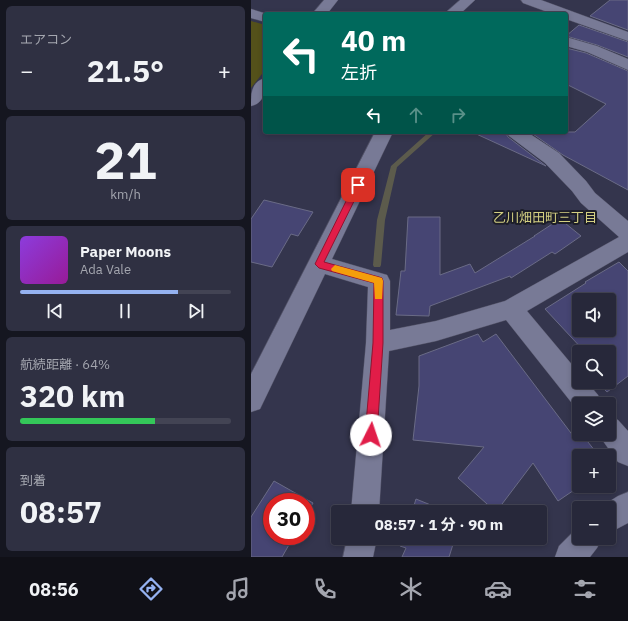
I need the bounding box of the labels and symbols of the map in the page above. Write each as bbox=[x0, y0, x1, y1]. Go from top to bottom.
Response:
pin bbox=[341, 168, 375, 202]
district label: 乙川畑田町三丁目 bbox=[493, 209, 597, 226]
position arrow bbox=[350, 414, 392, 456]
speed limit sign: 30 bbox=[263, 493, 315, 545]

